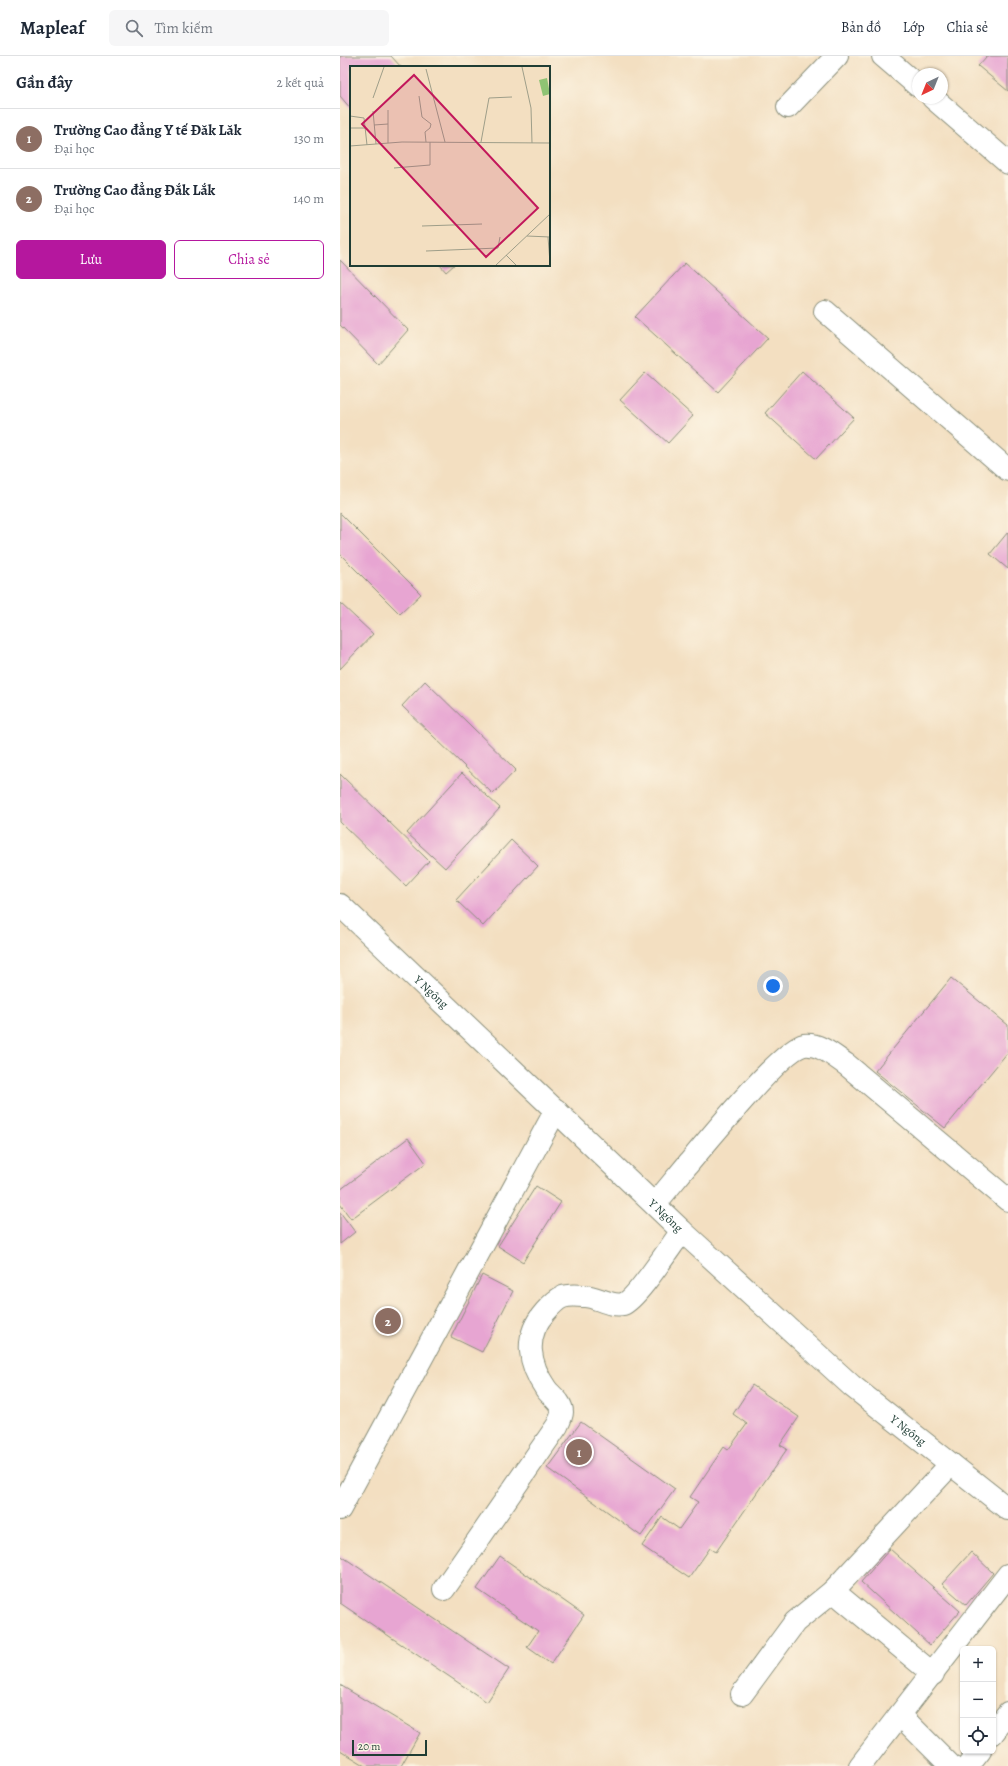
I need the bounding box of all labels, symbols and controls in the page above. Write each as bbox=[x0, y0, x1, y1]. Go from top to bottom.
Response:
search box bbox=[109, 10, 389, 46]
text: Mapleaf bbox=[20, 15, 85, 41]
icon: search bbox=[123, 17, 145, 39]
text: Tìm kiếm bbox=[155, 18, 213, 38]
text: Bản đồ bbox=[841, 18, 881, 37]
text: Lớp bbox=[903, 18, 925, 37]
text: Chia sẻ bbox=[947, 18, 988, 37]
inset map bbox=[350, 66, 550, 266]
north arrow bbox=[912, 68, 948, 104]
text: Gần đây bbox=[16, 71, 73, 94]
text: 2 kết quả bbox=[277, 74, 324, 91]
text: Trường Cao đẳng Y tế Đăk Lăk bbox=[54, 120, 241, 140]
text: 1 bbox=[27, 130, 31, 147]
text: 130 m bbox=[294, 130, 324, 147]
text: Đại học bbox=[54, 140, 95, 157]
text: Trường Cao đẳng Đắk Lắk bbox=[54, 180, 215, 200]
text: 2 bbox=[26, 190, 32, 207]
text: 140 m bbox=[293, 190, 324, 207]
text: Đại học bbox=[54, 200, 95, 217]
button: Lưu bbox=[16, 240, 166, 279]
button: Chia sẻ bbox=[174, 240, 324, 279]
street label: Y Ngông bbox=[410, 971, 452, 1012]
your location bbox=[763, 976, 783, 996]
street label: Y Ngông bbox=[644, 1195, 686, 1236]
pin: 2 bbox=[375, 1306, 401, 1336]
street label: Y Ngông bbox=[886, 1410, 930, 1449]
pin: 1 bbox=[566, 1437, 592, 1467]
map controls bbox=[960, 1646, 996, 1754]
button: + bbox=[960, 1646, 996, 1682]
button: − bbox=[960, 1682, 996, 1718]
button: locate bbox=[960, 1718, 996, 1754]
scale bar bbox=[352, 1738, 427, 1757]
text: 20 m bbox=[358, 1739, 380, 1754]

